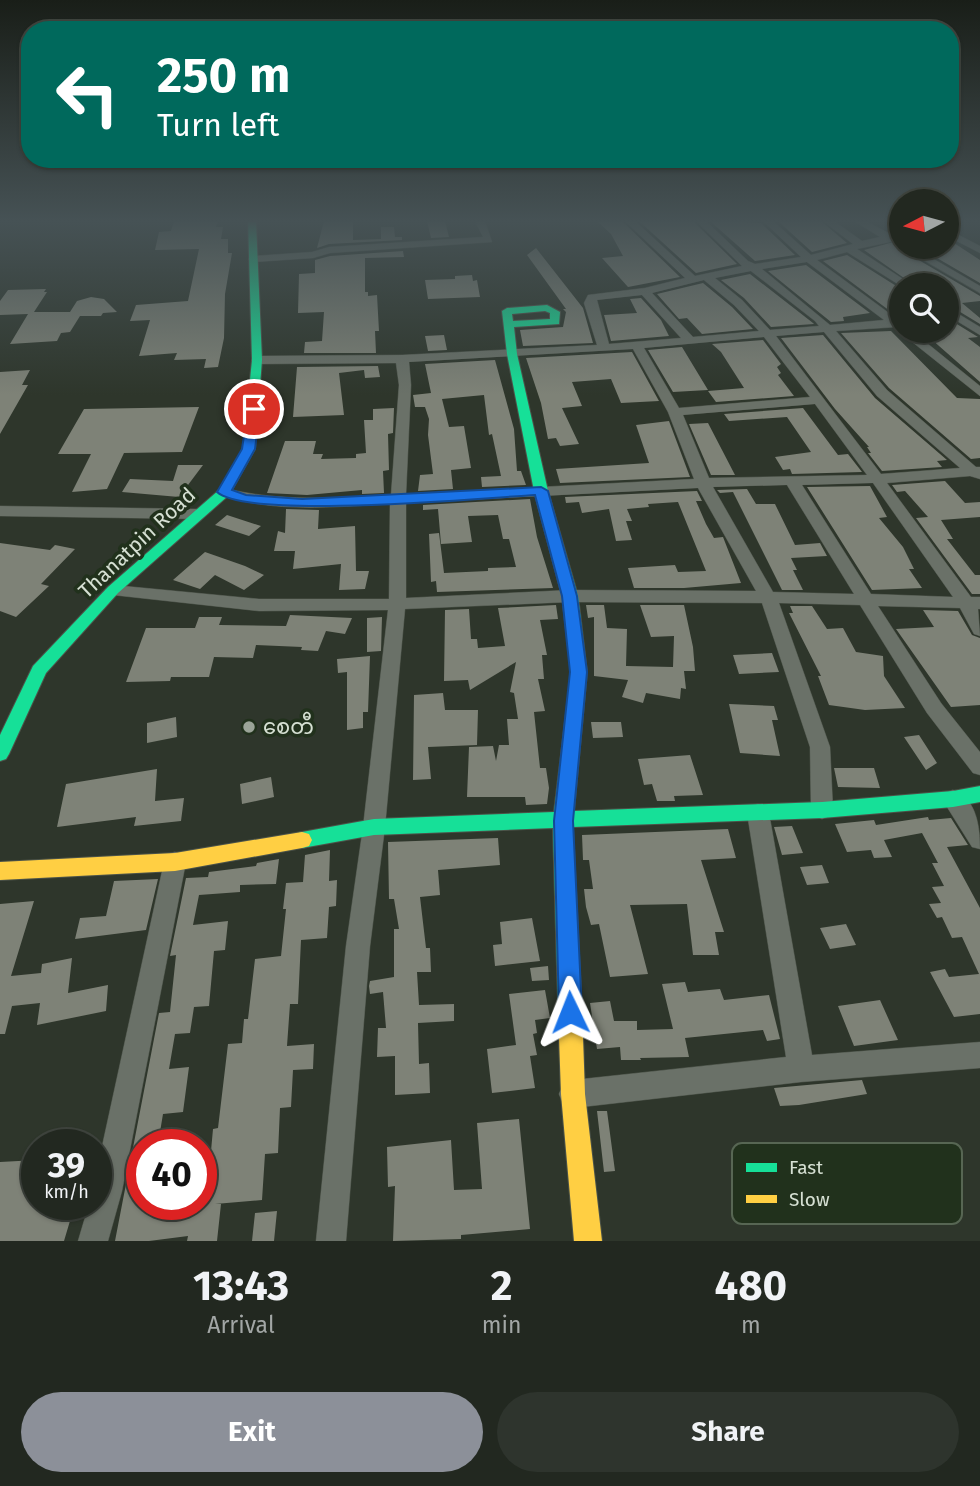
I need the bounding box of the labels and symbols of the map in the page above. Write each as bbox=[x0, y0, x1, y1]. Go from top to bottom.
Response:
north arrow bbox=[889, 189, 959, 259]
pin bbox=[224, 379, 284, 439]
street label: Thanatpin Road bbox=[73, 482, 201, 604]
place label: စေတီ bbox=[263, 711, 314, 740]
marker: စေတီ bbox=[241, 719, 257, 735]
position arrow bbox=[533, 975, 607, 1049]
speed limit sign: 40 bbox=[126, 1129, 217, 1220]
legend bbox=[732, 1143, 962, 1224]
text: Fast bbox=[789, 1156, 823, 1179]
text: Slow bbox=[789, 1188, 830, 1211]

